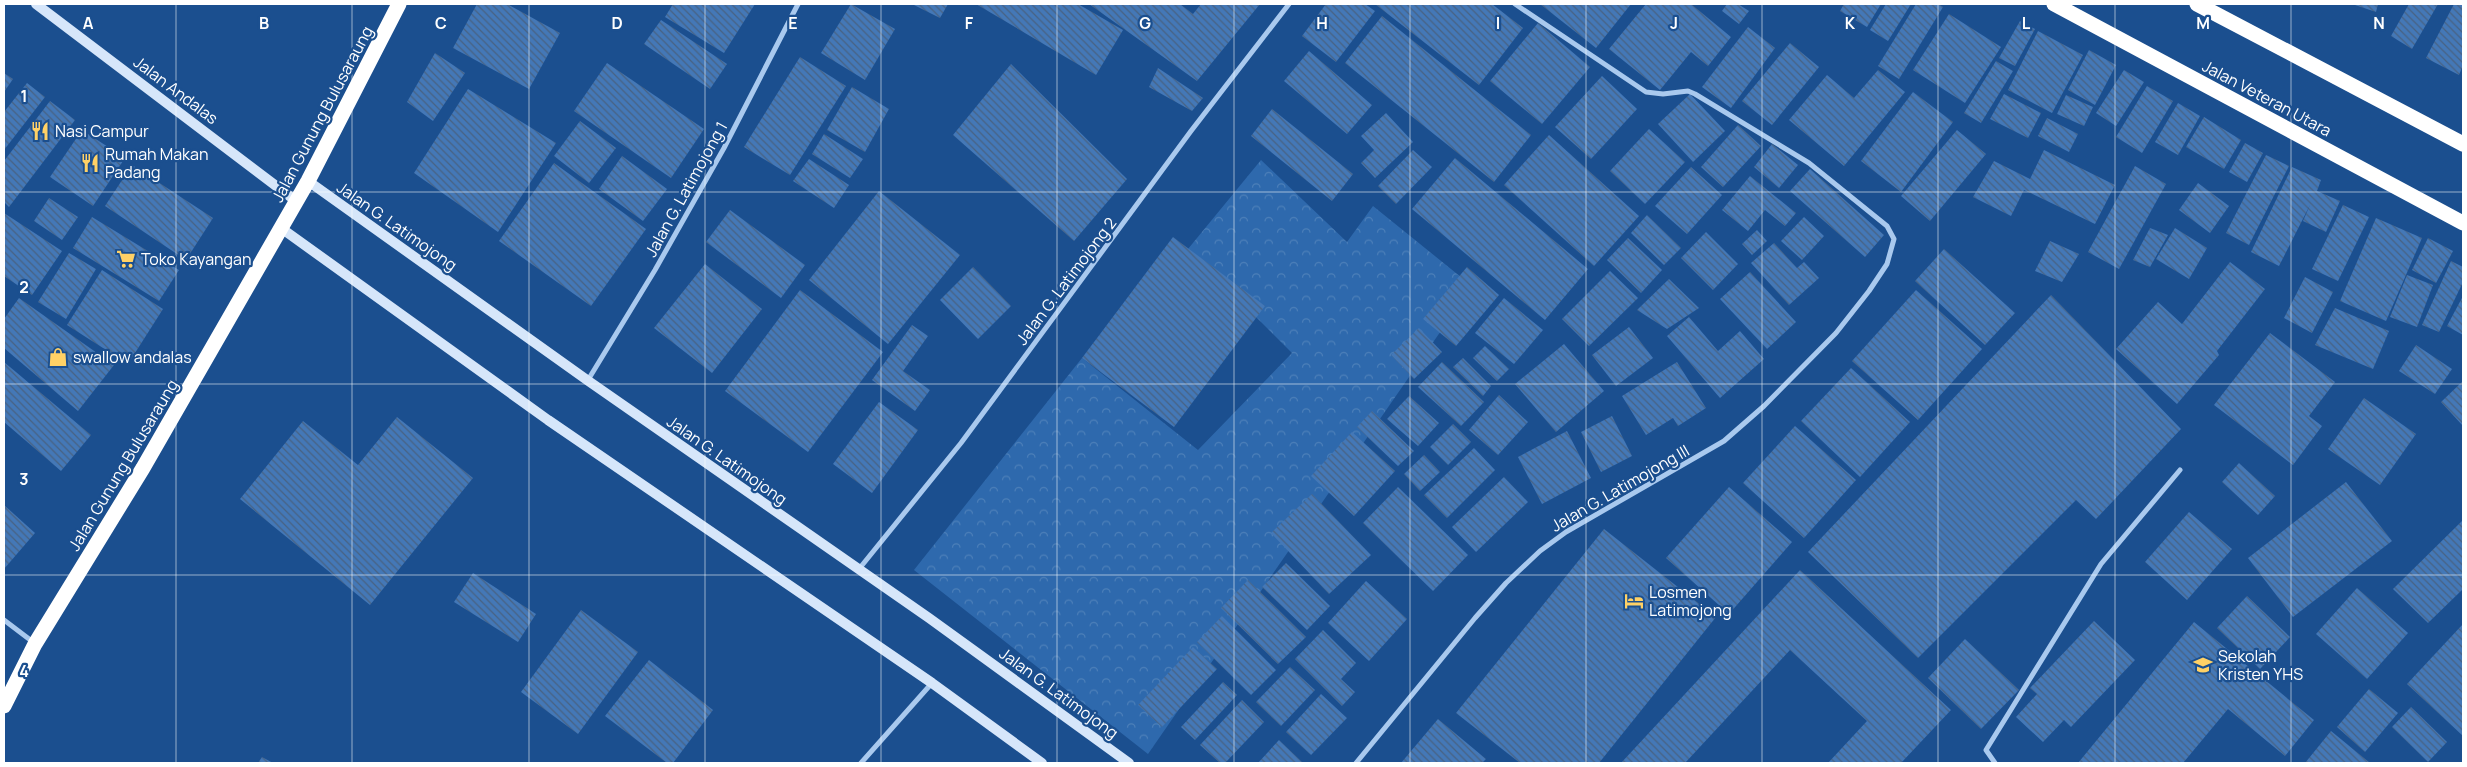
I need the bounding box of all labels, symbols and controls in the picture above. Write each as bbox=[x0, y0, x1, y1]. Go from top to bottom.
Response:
text: A bbox=[83, 12, 94, 34]
text: B bbox=[259, 12, 269, 34]
text: C bbox=[435, 12, 447, 34]
text: D bbox=[611, 12, 623, 34]
text: E bbox=[788, 12, 798, 34]
text: F bbox=[965, 12, 974, 34]
text: G bbox=[1139, 12, 1151, 34]
text: H bbox=[1316, 12, 1328, 34]
text: I bbox=[1496, 12, 1500, 34]
text: J bbox=[1670, 12, 1678, 34]
text: K bbox=[1845, 12, 1856, 34]
text: L bbox=[2022, 12, 2031, 34]
text: M bbox=[2196, 12, 2210, 34]
text: N bbox=[2373, 12, 2385, 34]
street label: Jalan Gunung Bulusaraung bbox=[266, 22, 378, 206]
street label: Jalan Andalas bbox=[129, 51, 223, 129]
street label: Jalan Veteran Utara bbox=[2199, 55, 2335, 141]
text: 1 bbox=[20, 85, 28, 107]
street label: Jalan G. Latimojong 1 bbox=[640, 117, 732, 261]
restaurant icon: Nasi Campur bbox=[29, 120, 51, 142]
place label: Nasi Campur bbox=[55, 120, 149, 142]
place label: Rumah Makan Padang bbox=[105, 143, 208, 183]
restaurant icon: Rumah Makan Padang bbox=[79, 152, 101, 174]
street label: Jalan G. Latimojong bbox=[333, 176, 461, 276]
street label: Jalan G. Latimojong 2 bbox=[1011, 213, 1121, 349]
supermarket icon: Toko Kayangan bbox=[115, 248, 137, 270]
place label: Toko Kayangan bbox=[141, 248, 251, 270]
text: 2 bbox=[19, 276, 29, 298]
shop icon: swallow andalas bbox=[47, 346, 69, 368]
place label: swallow andalas bbox=[73, 346, 192, 368]
street label: Jalan Gunung Bulusaraung bbox=[63, 375, 183, 555]
street label: Jalan G. Latimojong bbox=[663, 410, 791, 510]
street label: Jalan G. Latimojong III bbox=[1547, 439, 1693, 537]
text: 3 bbox=[19, 468, 29, 490]
place label: Losmen Latimojong bbox=[1649, 581, 1732, 621]
hotel icon: Losmen Latimojong bbox=[1623, 590, 1645, 612]
street label: Jalan G. Latimojong bbox=[995, 642, 1123, 744]
place label: Sekolah Kristen YHS bbox=[2218, 645, 2303, 685]
school or university icon: Sekolah Kristen YHS bbox=[2192, 654, 2214, 676]
text: 4 bbox=[19, 660, 29, 682]

